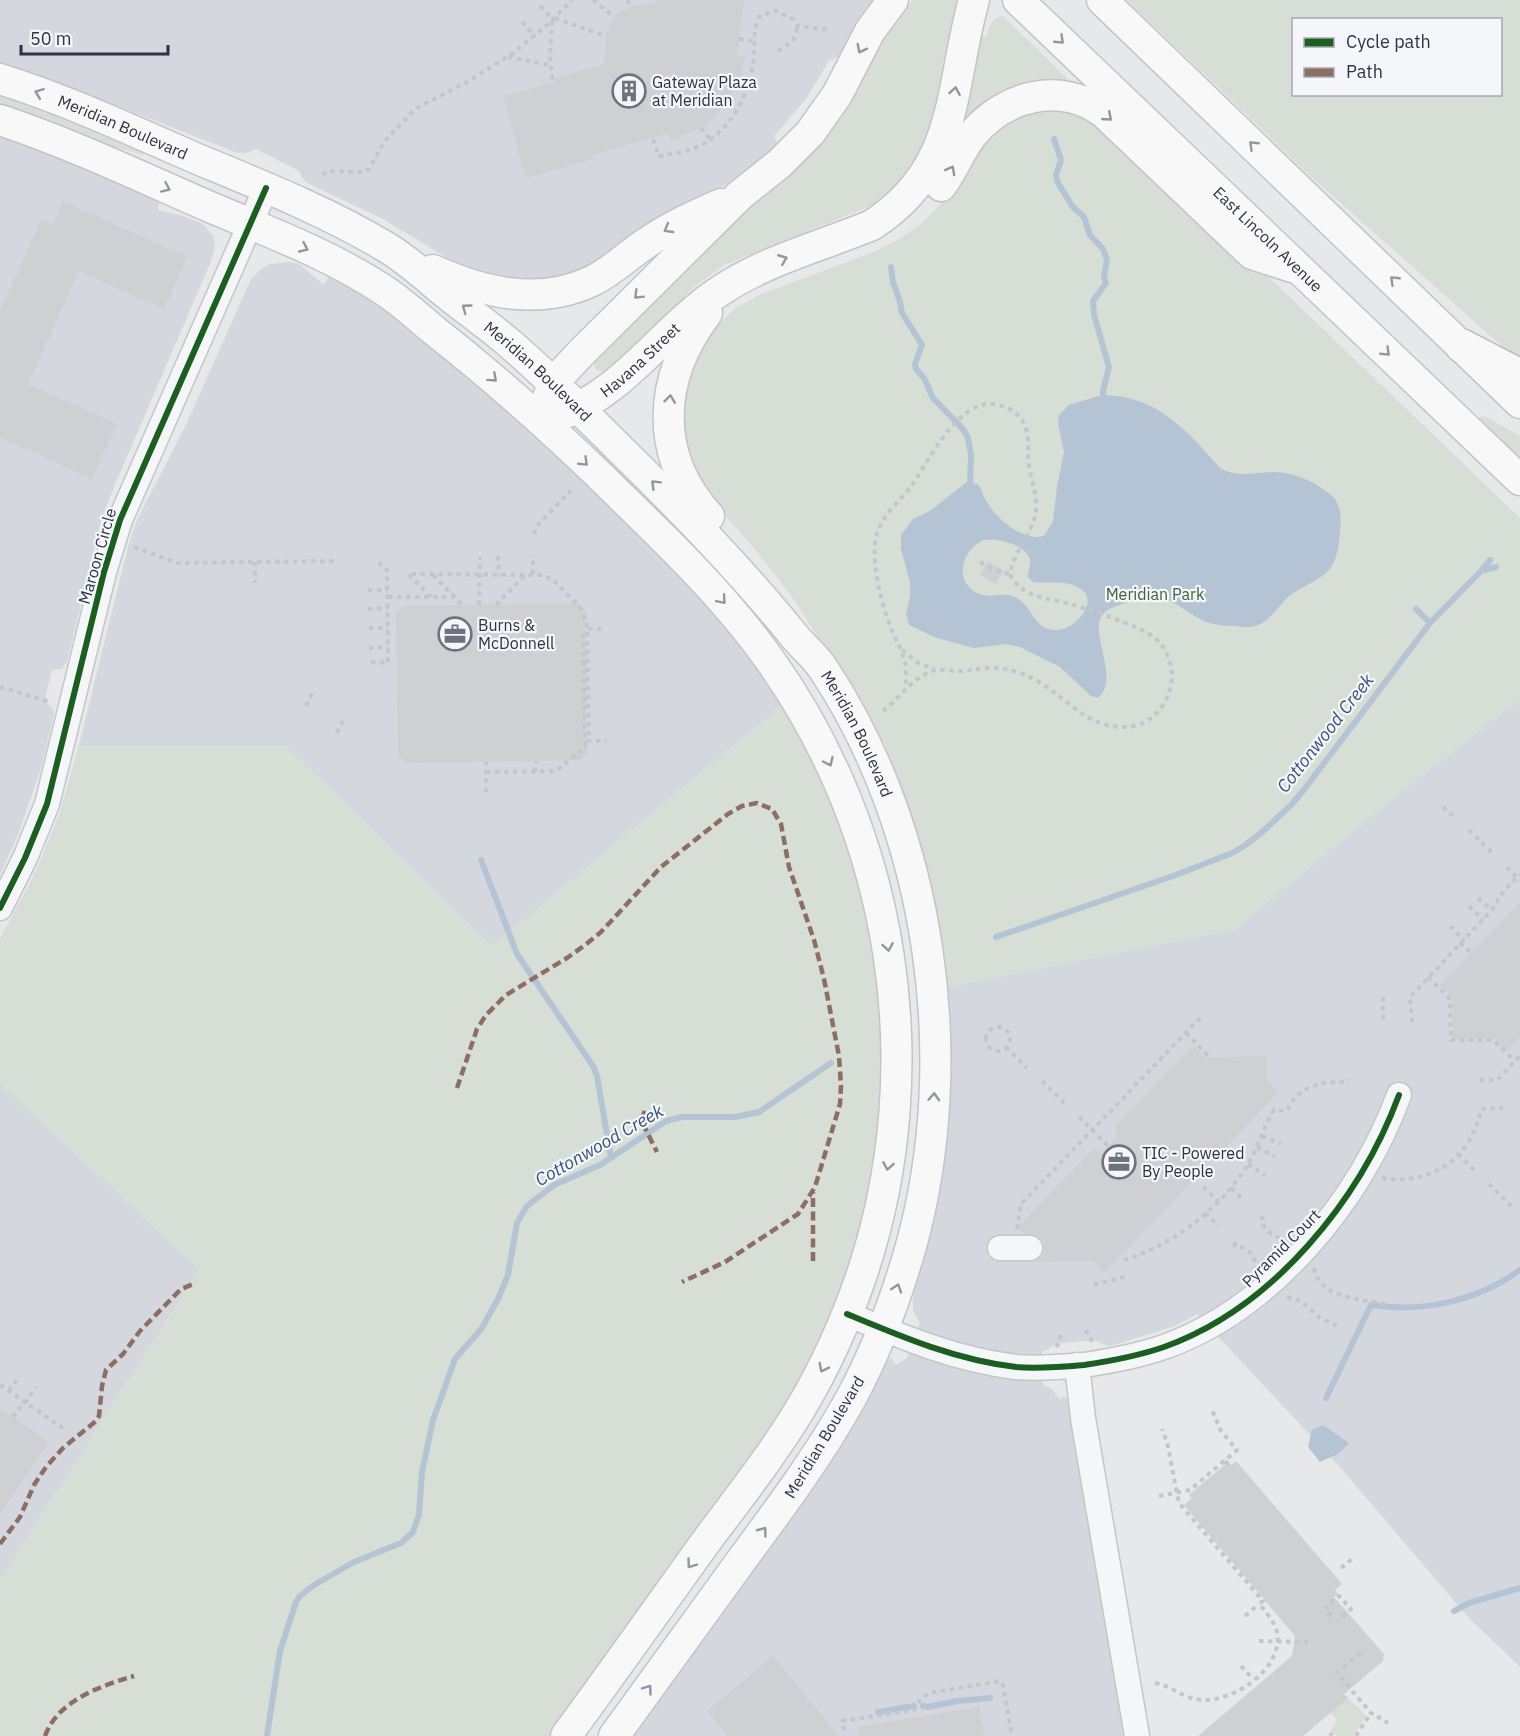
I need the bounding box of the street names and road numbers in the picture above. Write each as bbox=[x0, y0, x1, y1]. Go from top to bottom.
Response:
street label: Meridian Boulevard bbox=[55, 90, 191, 164]
street label: East Lincoln Avenue bbox=[1209, 182, 1327, 296]
street label: Meridian Boulevard bbox=[480, 317, 596, 426]
street label: Havana Street bbox=[596, 318, 684, 401]
street label: Maroon Circle bbox=[74, 505, 120, 606]
street label: Meridian Boulevard bbox=[817, 667, 897, 800]
street label: Pyramid Court bbox=[1238, 1205, 1324, 1291]
street label: Meridian Boulevard bbox=[780, 1372, 868, 1502]

